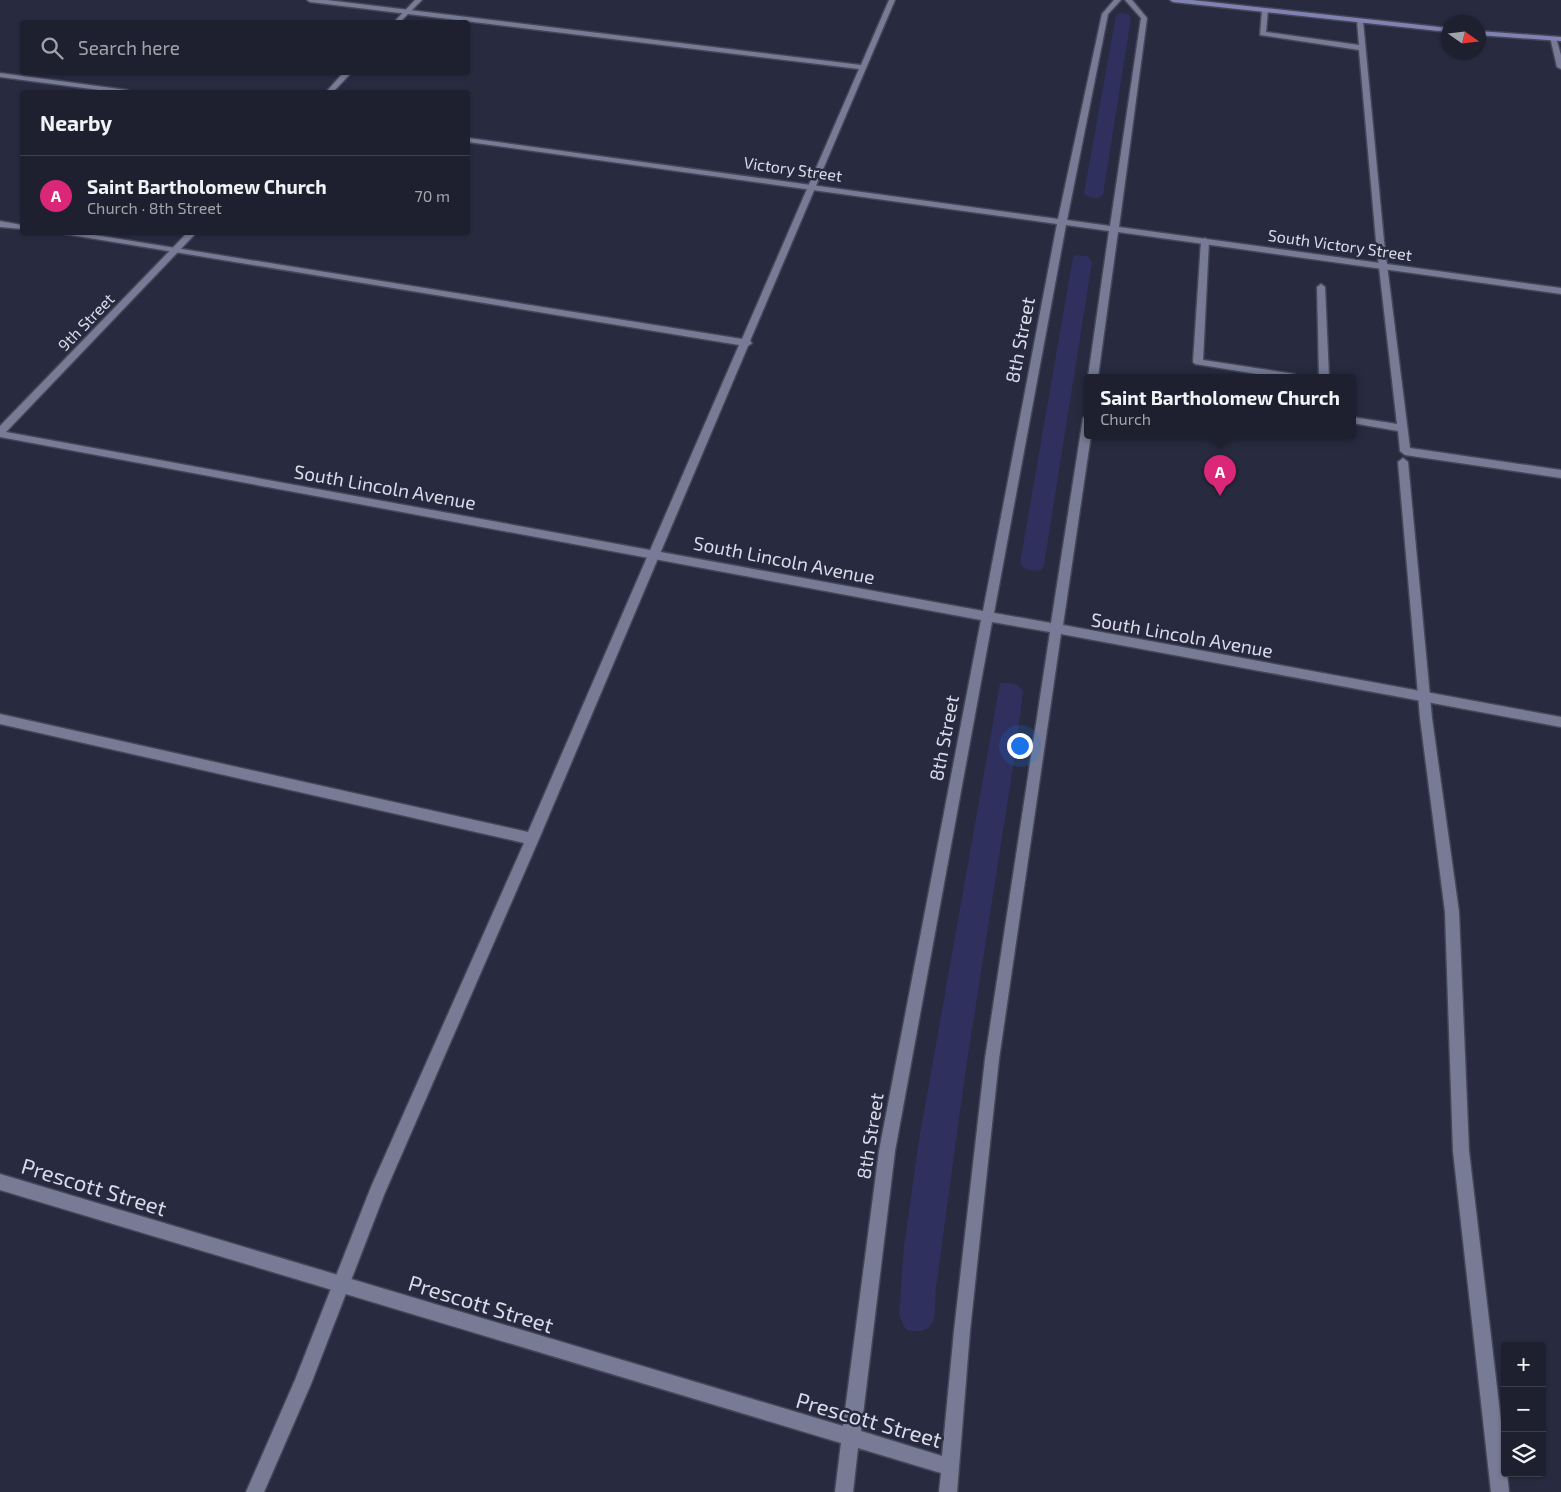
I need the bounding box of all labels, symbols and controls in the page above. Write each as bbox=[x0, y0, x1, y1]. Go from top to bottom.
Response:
north arrow bbox=[1441, 15, 1486, 60]
search box bbox=[20, 20, 470, 75]
icon: search bbox=[38, 34, 66, 62]
text: Search here bbox=[78, 36, 180, 59]
text: Nearby bbox=[40, 110, 112, 135]
street label: Victory Street bbox=[743, 152, 844, 185]
text: Saint Bartholomew Church bbox=[87, 175, 327, 198]
text: A bbox=[51, 186, 61, 205]
text: 70 m bbox=[415, 186, 450, 205]
text: Church · 8th Street bbox=[87, 198, 222, 217]
street label: South Victory Street bbox=[1267, 225, 1413, 264]
street label: 9th Street bbox=[54, 289, 118, 354]
street label: 8th Street bbox=[1000, 295, 1039, 385]
popup bbox=[1084, 374, 1356, 439]
text: Saint Bartholomew Church bbox=[1100, 386, 1340, 409]
text: Church bbox=[1100, 409, 1151, 428]
pin: A bbox=[1204, 455, 1236, 496]
street label: South Lincoln Avenue bbox=[292, 459, 478, 514]
street label: South Lincoln Avenue bbox=[691, 531, 877, 588]
street label: South Lincoln Avenue bbox=[1089, 607, 1275, 662]
street label: 8th Street bbox=[924, 693, 963, 783]
your location bbox=[1007, 733, 1033, 759]
street label: 8th Street bbox=[851, 1091, 888, 1181]
street label: Prescott Street bbox=[19, 1152, 170, 1220]
street label: Prescott Street bbox=[406, 1269, 557, 1337]
map controls bbox=[1501, 1342, 1546, 1477]
button: + bbox=[1501, 1342, 1546, 1387]
street label: Prescott Street bbox=[793, 1386, 945, 1452]
button: − bbox=[1501, 1387, 1546, 1432]
button: layers bbox=[1501, 1432, 1546, 1477]

